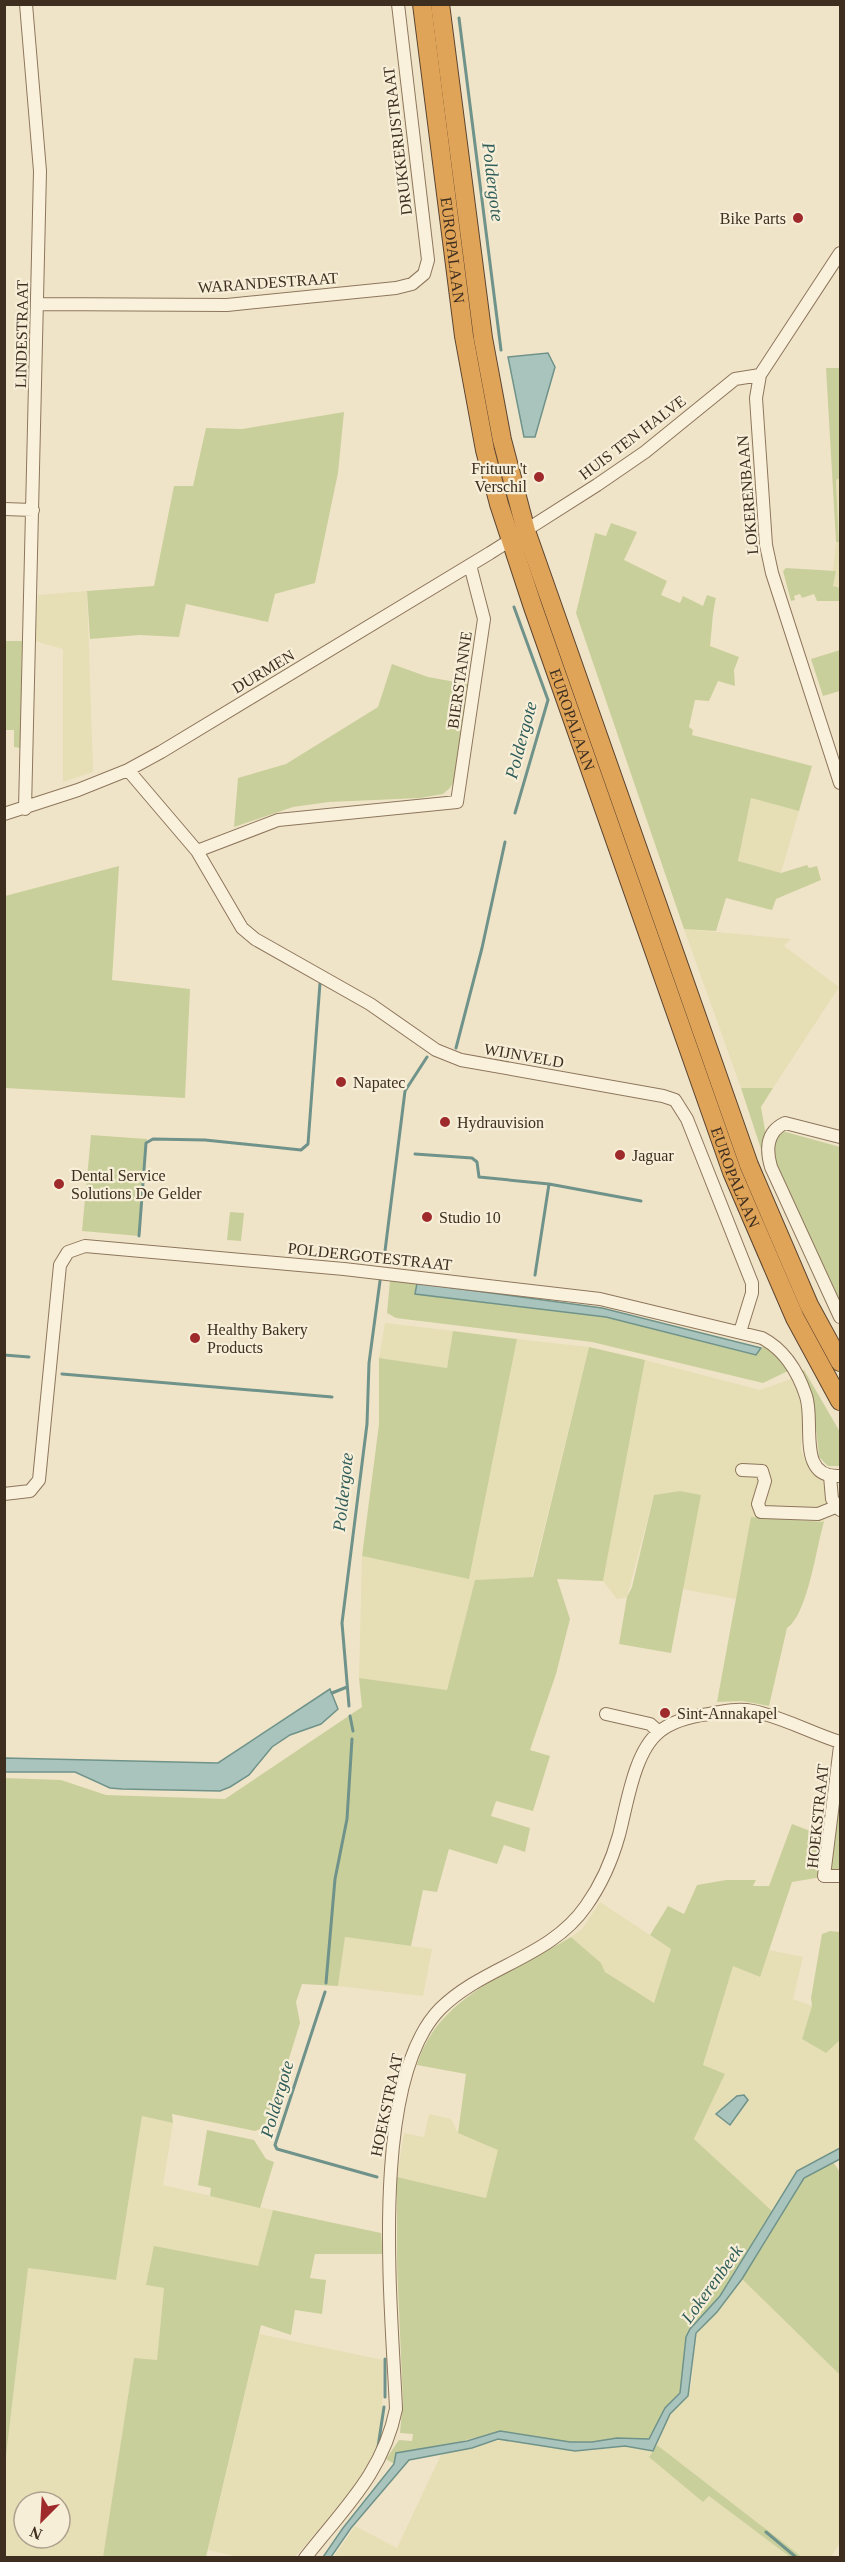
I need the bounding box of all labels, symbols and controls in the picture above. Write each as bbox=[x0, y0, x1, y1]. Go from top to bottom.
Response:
street label: DRUKKERIJSTRAAT bbox=[380, 66, 415, 216]
water label: Poldergote bbox=[478, 140, 508, 223]
street label: EUROPALAAN bbox=[437, 196, 468, 305]
place label: Bike Parts bbox=[720, 210, 786, 227]
marker: Bike Parts bbox=[791, 211, 805, 225]
street label: WARANDESTRAAT bbox=[197, 269, 339, 296]
street label: LINDESTRAAT bbox=[12, 279, 31, 388]
street label: HUIS TEN HALVE bbox=[576, 392, 689, 483]
street label: LOKERENBAAN bbox=[734, 434, 761, 555]
place label: Frituur 't Verschil bbox=[471, 460, 528, 495]
marker: Frituur 't Verschil bbox=[532, 470, 546, 484]
street label: BIERSTANNE bbox=[444, 630, 475, 730]
street label: DURMEN bbox=[229, 646, 298, 697]
street label: EUROPALAAN bbox=[546, 666, 598, 773]
water label: Poldergote bbox=[501, 699, 541, 782]
street label: WIJNVELD bbox=[483, 1040, 565, 1071]
place label: Napatec bbox=[353, 1074, 405, 1092]
marker: Napatec bbox=[334, 1075, 348, 1089]
place label: Hydrauvision bbox=[457, 1114, 544, 1132]
marker: Hydrauvision bbox=[438, 1115, 452, 1129]
street label: EUROPALAAN bbox=[708, 1125, 763, 1231]
place label: Jaguar bbox=[632, 1147, 674, 1165]
marker: Jaguar bbox=[613, 1148, 627, 1162]
place label: Dental Service Solutions De Gelder bbox=[71, 1167, 202, 1202]
marker: Dental Service Solutions De Gelder bbox=[52, 1177, 66, 1191]
place label: Studio 10 bbox=[439, 1209, 501, 1226]
marker: Studio 10 bbox=[420, 1210, 434, 1224]
street label: POLDERGOTESTRAAT bbox=[287, 1239, 453, 1274]
place label: Healthy Bakery Products bbox=[207, 1321, 308, 1356]
marker: Healthy Bakery Products bbox=[188, 1331, 202, 1345]
water label: Poldergote bbox=[329, 1452, 357, 1533]
place label: Sint-Annakapel bbox=[677, 1705, 778, 1723]
marker: Sint-Annakapel bbox=[658, 1706, 672, 1720]
street label: HOEKSTRAAT bbox=[804, 1763, 831, 1869]
street label: HOEKSTRAAT bbox=[367, 2052, 406, 2158]
water label: Poldergote bbox=[256, 2058, 298, 2141]
water label: Lokerenbeek bbox=[676, 2240, 748, 2328]
north arrow bbox=[12, 2490, 72, 2550]
text: N bbox=[27, 2523, 45, 2543]

